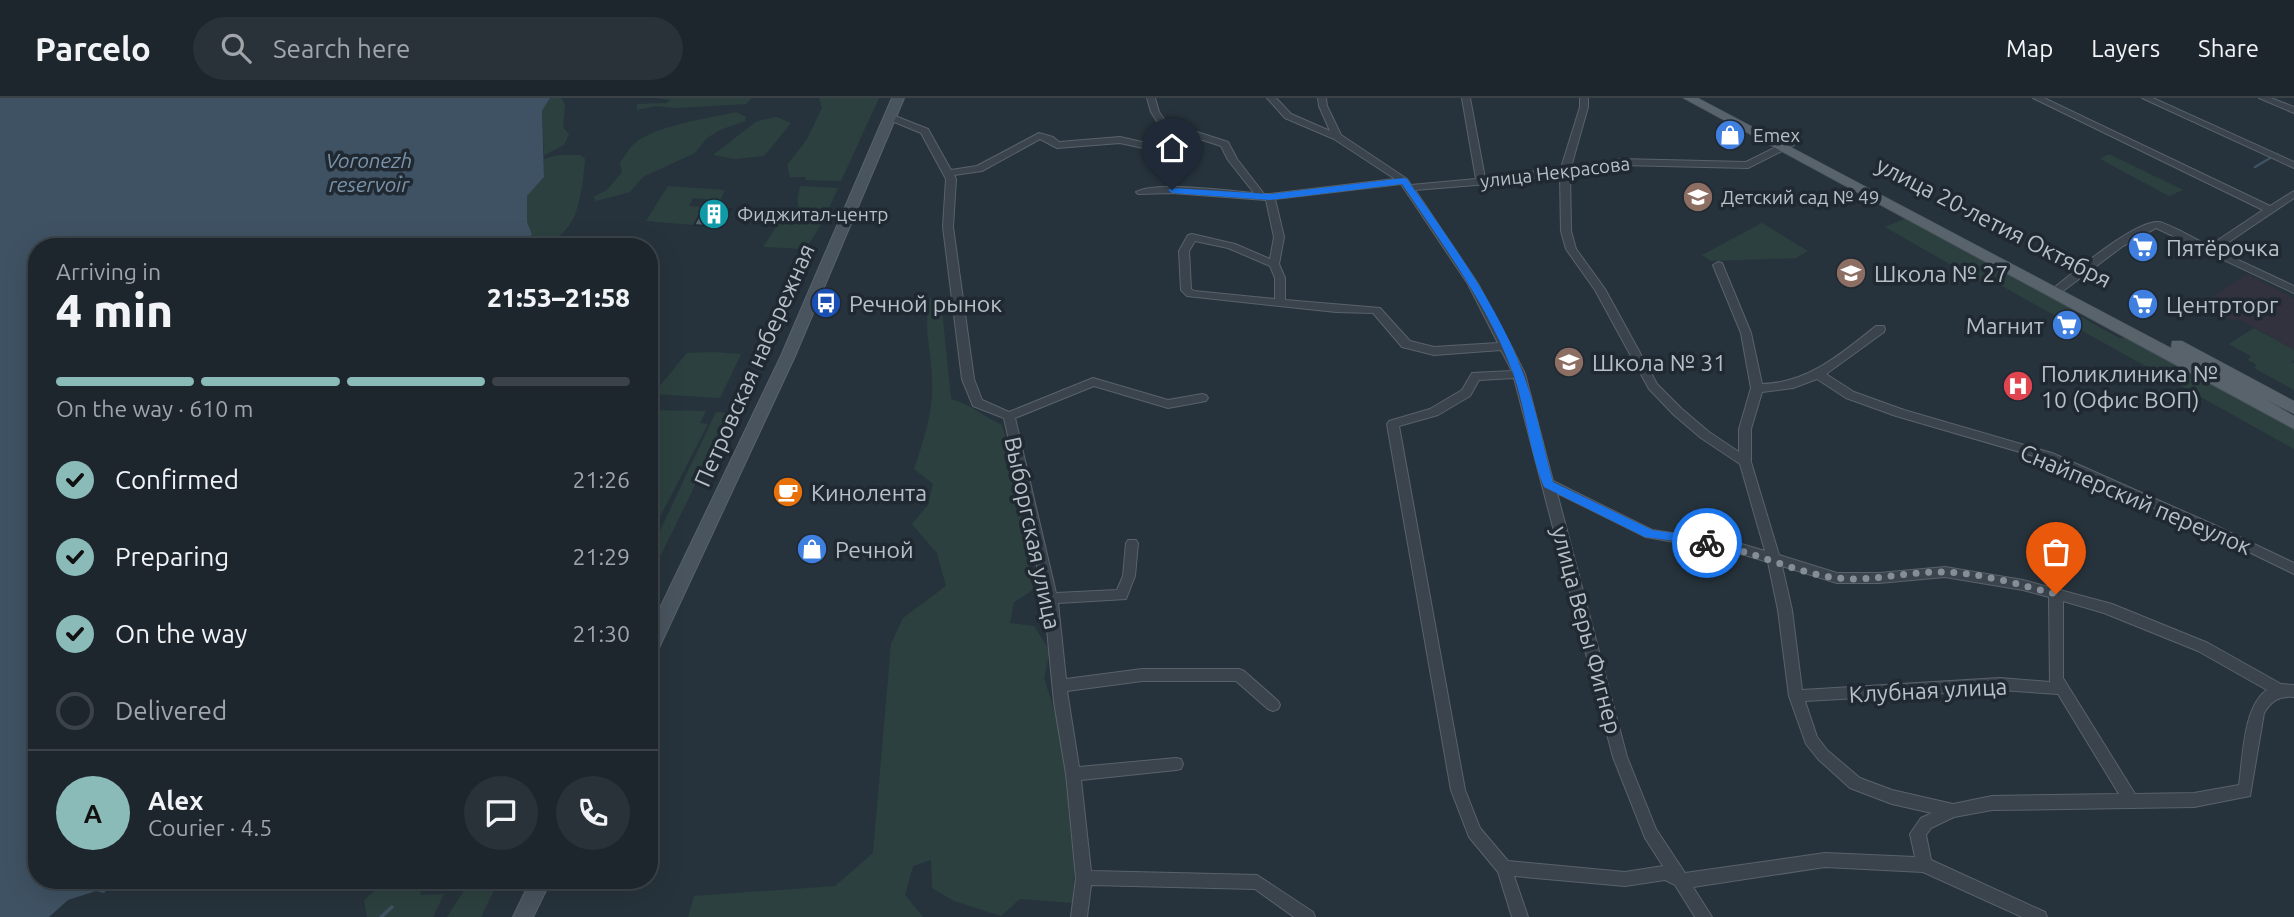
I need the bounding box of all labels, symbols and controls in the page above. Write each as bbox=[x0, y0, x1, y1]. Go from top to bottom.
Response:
search box bbox=[193, 17, 683, 80]
icon: search bbox=[217, 29, 255, 67]
text: Parcelo bbox=[35, 30, 151, 67]
text: Search here bbox=[273, 34, 410, 63]
text: Map bbox=[2006, 35, 2053, 62]
text: Layers bbox=[2091, 35, 2160, 62]
text: Share bbox=[2198, 35, 2259, 62]
pin bbox=[1142, 118, 1202, 190]
shop icon: Emex bbox=[1713, 118, 1747, 152]
place label: Emex bbox=[1753, 124, 1801, 146]
icon: home bbox=[1153, 129, 1191, 167]
water label: Voronezh reservoir bbox=[326, 148, 412, 196]
street label: улица Некрасова bbox=[1479, 152, 1631, 192]
street label: улица 20-летия Октября bbox=[1872, 152, 2116, 292]
school or university icon: Детский сад № 49 bbox=[1681, 180, 1715, 214]
place label: Детский сад № 49 bbox=[1721, 186, 1879, 208]
building icon: Фиджитал-центр bbox=[697, 197, 731, 231]
place label: Фиджитал-центр bbox=[737, 203, 888, 225]
supermarket icon: Пятёрочка bbox=[2126, 230, 2160, 264]
place label: Пятёрочка bbox=[2166, 235, 2280, 260]
street label: Петровская набережная bbox=[689, 240, 819, 490]
school or university icon: Школа № 27 bbox=[1834, 256, 1868, 290]
text: Arriving in bbox=[56, 259, 161, 284]
place label: Школа № 27 bbox=[1874, 261, 2008, 286]
text: 21:53–21:58 bbox=[487, 283, 630, 312]
text: 4 min bbox=[56, 284, 173, 336]
bus stop icon: Речной рынок bbox=[809, 286, 843, 320]
supermarket icon: Центрторг bbox=[2126, 287, 2160, 321]
place label: Речной рынок bbox=[849, 291, 1002, 316]
place label: Центрторг bbox=[2166, 292, 2278, 317]
supermarket icon: Магнит bbox=[2050, 308, 2084, 342]
place label: Магнит bbox=[1966, 313, 2044, 338]
school or university icon: Школа № 31 bbox=[1552, 345, 1586, 379]
place label: Школа № 31 bbox=[1592, 350, 1726, 375]
place label: Поликлиника № 10 (Офис ВОП) bbox=[2041, 361, 2218, 413]
hospital icon: Поликлиника № 10 (Офис ВОП) bbox=[2001, 369, 2035, 403]
text: On the way · 610 m bbox=[56, 396, 253, 421]
street label: Выборгская улица bbox=[1000, 434, 1066, 632]
street label: Снайперский переулок bbox=[2017, 439, 2256, 559]
icon: check bbox=[56, 461, 94, 499]
text: Confirmed bbox=[115, 465, 239, 494]
text: 21:26 bbox=[572, 467, 630, 492]
cafe icon: Кинолента bbox=[771, 475, 805, 509]
place label: Кинолента bbox=[811, 480, 927, 505]
courier bbox=[1672, 508, 1742, 578]
pin bbox=[2026, 522, 2086, 594]
street label: улица Веры Фигнер bbox=[1547, 524, 1627, 736]
icon: bike bbox=[1688, 524, 1726, 562]
shop icon: Речной bbox=[795, 532, 829, 566]
icon: bag bbox=[2037, 533, 2075, 571]
place label: Речной bbox=[835, 537, 914, 562]
icon: check bbox=[56, 538, 94, 576]
text: Preparing bbox=[115, 542, 229, 571]
text: 21:29 bbox=[572, 544, 630, 569]
icon: check bbox=[56, 615, 94, 653]
text: On the way bbox=[115, 619, 247, 648]
text: 21:30 bbox=[572, 621, 630, 646]
street label: Клубная улица bbox=[1848, 673, 2008, 707]
text: Delivered bbox=[115, 696, 227, 725]
button: chat bbox=[464, 776, 538, 850]
button: phone bbox=[556, 776, 630, 850]
text: Alex bbox=[148, 786, 203, 815]
text: A bbox=[84, 799, 102, 828]
text: Courier · 4.5 bbox=[148, 815, 272, 840]

